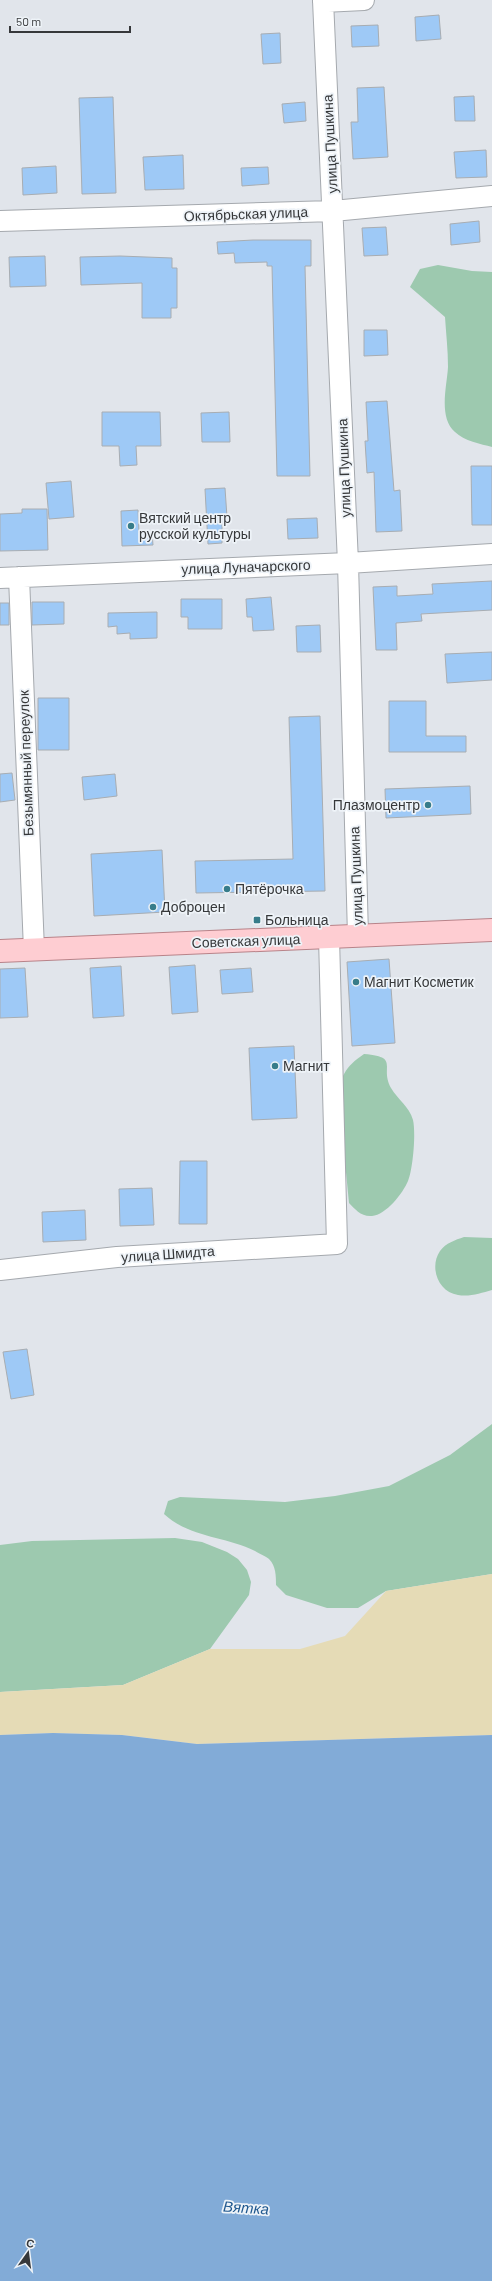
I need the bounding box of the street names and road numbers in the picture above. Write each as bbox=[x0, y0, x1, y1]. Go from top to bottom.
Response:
street label: улица Пушкина bbox=[318, 94, 341, 194]
street label: Октябрьская улица bbox=[184, 203, 309, 224]
street label: улица Пушкина bbox=[333, 418, 354, 518]
street label: улица Луначарского bbox=[181, 556, 311, 577]
street label: Безымянный переулок bbox=[14, 689, 37, 836]
street label: улица Пушкина bbox=[345, 826, 366, 926]
street label: Советская улица bbox=[191, 930, 301, 951]
street label: улица Шмидта bbox=[121, 1242, 216, 1265]

